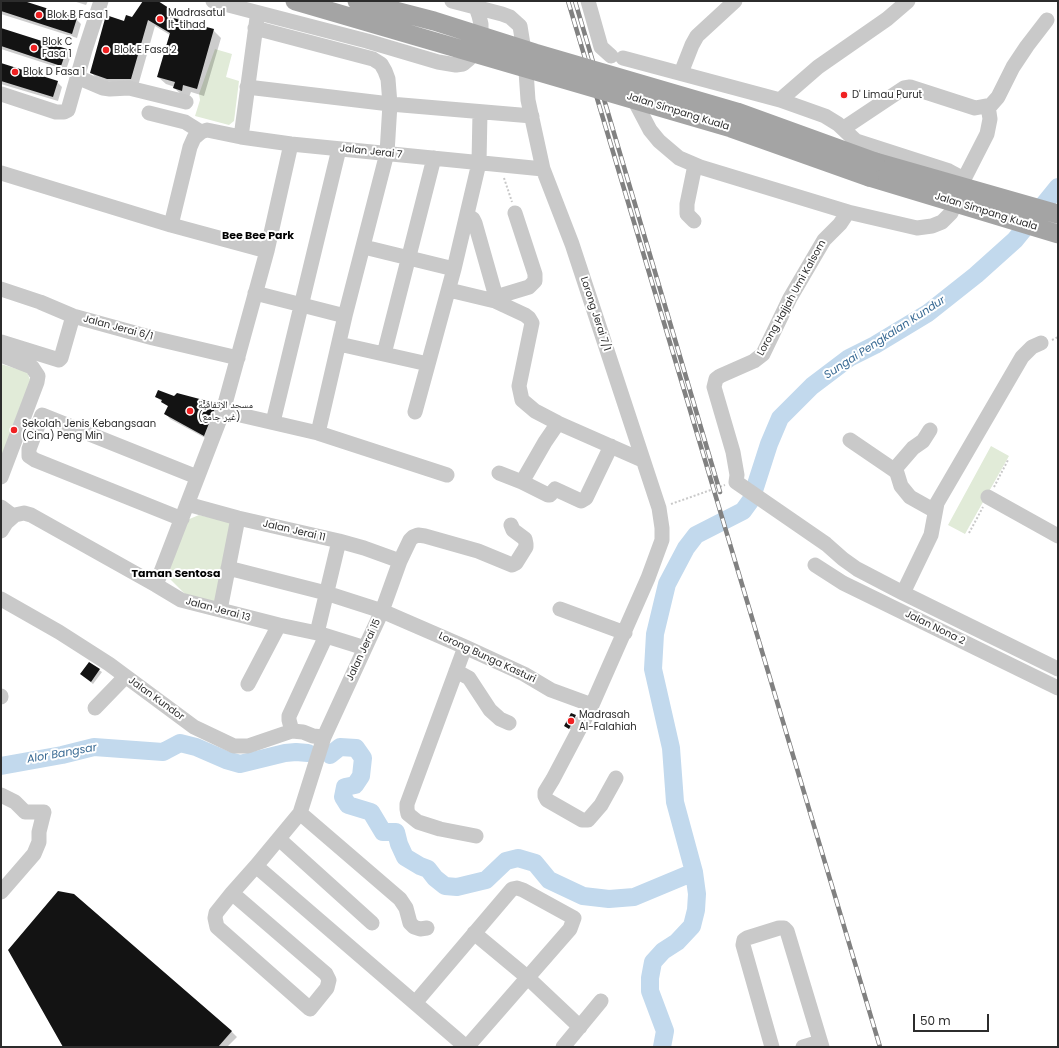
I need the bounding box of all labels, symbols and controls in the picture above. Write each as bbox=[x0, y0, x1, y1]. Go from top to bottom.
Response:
place label: Madrasatul It-tihad bbox=[168, 7, 225, 30]
place label: Blok B Fasa 1 bbox=[47, 9, 108, 21]
marker: Blok B Fasa 1 bbox=[34, 10, 44, 20]
marker: Madrasatul It-tihad bbox=[155, 14, 165, 24]
place label: Blok C Fasa 1 bbox=[42, 36, 73, 60]
marker: Blok C Fasa 1 bbox=[29, 43, 39, 53]
place label: Blok E Fasa 2 bbox=[114, 44, 177, 56]
marker: Blok E Fasa 2 bbox=[101, 45, 111, 55]
place label: Blok D Fasa 1 bbox=[23, 66, 85, 78]
marker: Blok D Fasa 1 bbox=[10, 67, 20, 77]
place label: D' Limau Purut bbox=[852, 89, 922, 101]
marker: D' Limau Purut bbox=[839, 90, 849, 100]
street label: Jalan Simpang Kuala bbox=[625, 91, 731, 133]
street label: Jalan Jerai 7 bbox=[339, 143, 403, 161]
street label: Jalan Simpang Kuala bbox=[933, 191, 1039, 233]
district label: Bee Bee Park bbox=[222, 229, 294, 243]
street label: Lorong Hajjah Umi Kalsom bbox=[755, 238, 829, 358]
street label: Lorong Jerai 7/1 bbox=[577, 275, 613, 353]
water label: Sungai Pengkalan Kundur bbox=[822, 294, 948, 382]
street label: Jalan Jerai 6/1 bbox=[82, 313, 154, 343]
place label: مسجد الإتفاقية (غير جامع) bbox=[198, 399, 253, 422]
marker: مسجد الإتفاقية (غير جامع) bbox=[185, 406, 195, 416]
place label: Sekolah Jenis Kebangsaan (Cina) Peng Min bbox=[22, 418, 156, 442]
marker: Sekolah Jenis Kebangsaan (Cina) Peng Min bbox=[9, 425, 19, 435]
street label: Jalan Jerai 11 bbox=[262, 518, 326, 544]
district label: Taman Sentosa bbox=[132, 567, 220, 581]
street label: Jalan Jerai 13 bbox=[184, 596, 252, 624]
street label: Jalan Nona 2 bbox=[903, 608, 967, 648]
street label: Jalan Jerai 15 bbox=[344, 617, 384, 683]
street label: Lorong Bunga Kasturi bbox=[436, 630, 538, 686]
street label: Jalan Kundor bbox=[126, 675, 186, 723]
place label: Madrasah Al-Falahiah bbox=[579, 709, 637, 732]
marker: Madrasah Al-Falahiah bbox=[566, 716, 576, 726]
water label: Alor Bangsar bbox=[26, 741, 98, 767]
scale bar bbox=[915, 1006, 991, 1032]
text: 50 m bbox=[920, 1012, 951, 1029]

